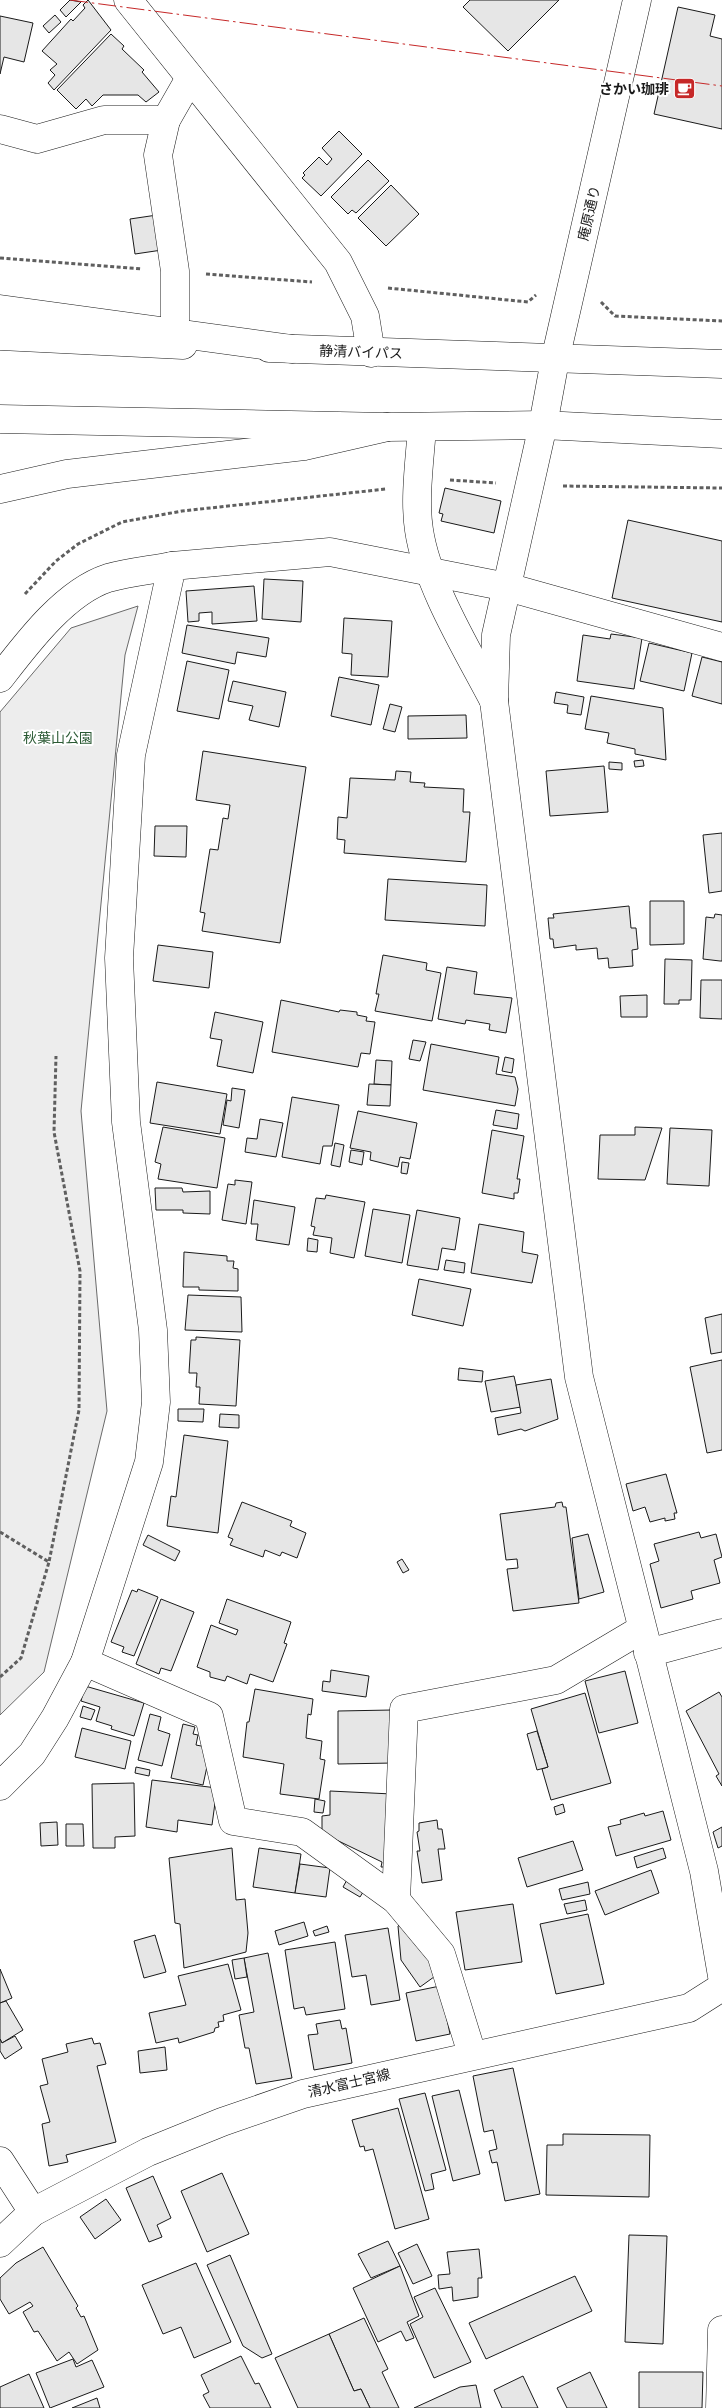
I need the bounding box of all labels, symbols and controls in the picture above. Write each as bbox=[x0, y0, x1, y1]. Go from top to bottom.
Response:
cafe icon: さかい珈琲 bbox=[673, 77, 697, 101]
place label: さかい珈琲 bbox=[599, 80, 669, 98]
street label: 庵原通り bbox=[574, 184, 604, 242]
street label: 静清バイパス bbox=[319, 342, 403, 362]
park label: 秋葉山公園 bbox=[23, 729, 93, 747]
street label: 清水富士宮線 bbox=[306, 2065, 392, 2101]

